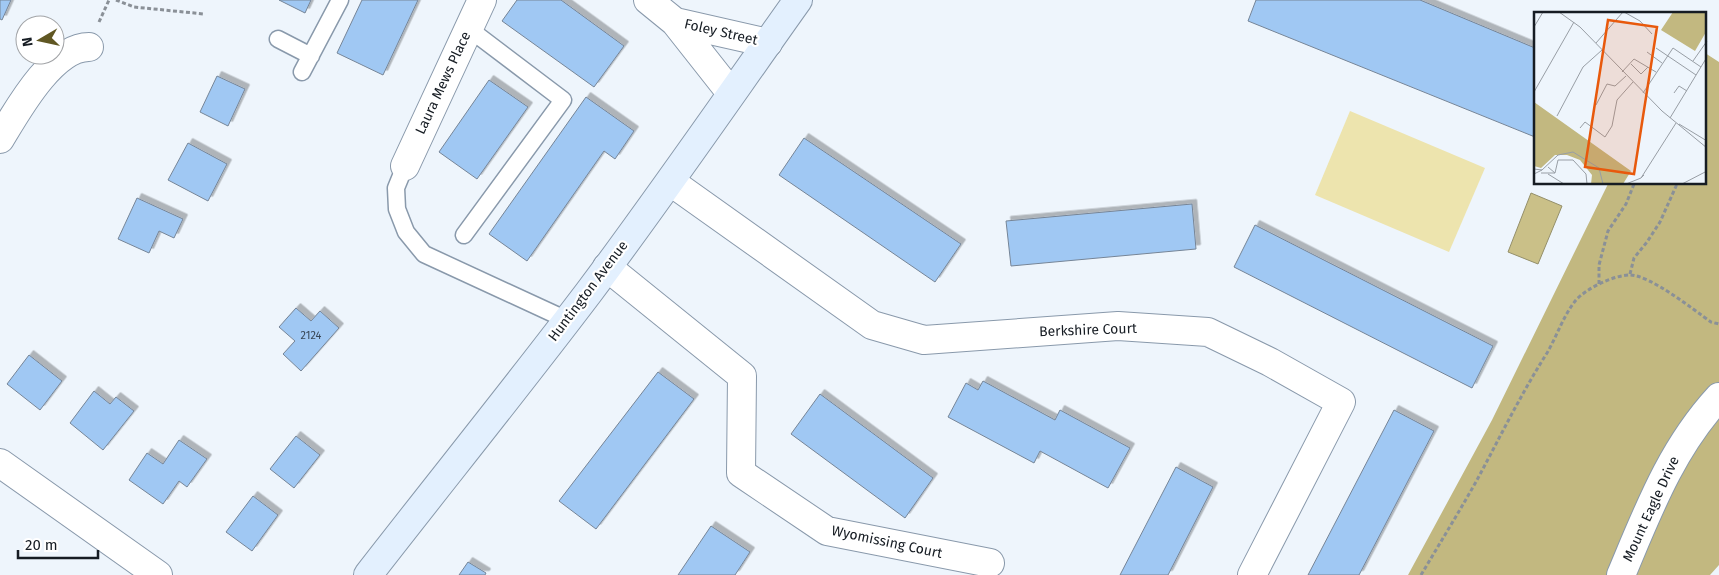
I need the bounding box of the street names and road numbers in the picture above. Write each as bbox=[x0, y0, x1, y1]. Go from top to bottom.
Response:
street label: Foley Street bbox=[683, 15, 760, 49]
street label: Laura Mews Place bbox=[412, 29, 474, 137]
street label: Huntington Avenue bbox=[545, 237, 631, 345]
street label: Berkshire Court bbox=[1039, 320, 1138, 340]
street label: Mount Eagle Drive bbox=[1619, 454, 1683, 564]
street label: Wyomissing Court bbox=[830, 522, 945, 562]

